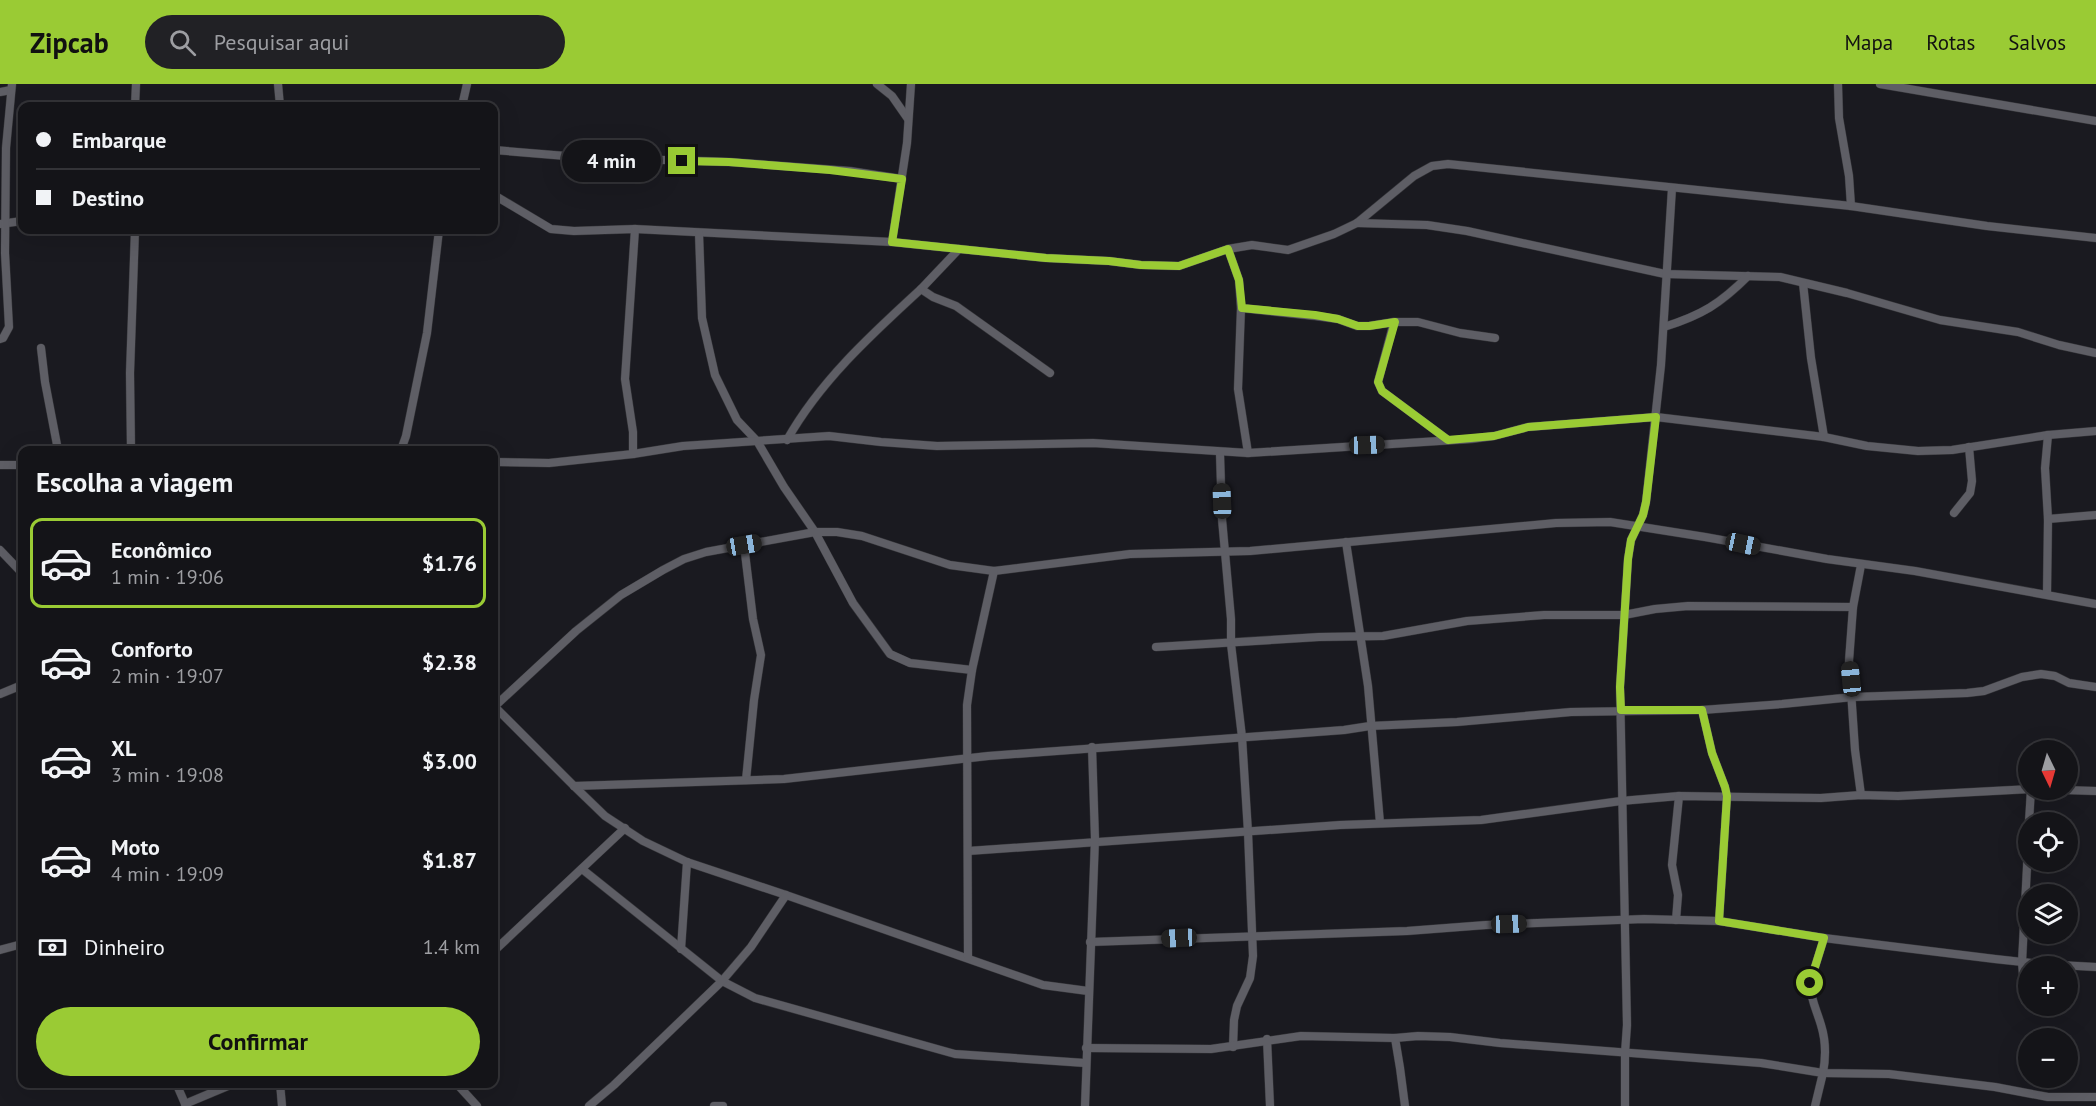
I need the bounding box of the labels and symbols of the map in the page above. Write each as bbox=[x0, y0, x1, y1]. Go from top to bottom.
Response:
callout: 4 min bbox=[562, 140, 661, 182]
route end bbox=[668, 147, 695, 174]
car bbox=[1349, 435, 1385, 455]
car bbox=[1212, 483, 1232, 519]
car bbox=[1724, 531, 1762, 557]
car bbox=[725, 533, 763, 557]
car bbox=[1840, 660, 1862, 698]
north arrow bbox=[2018, 740, 2078, 800]
car bbox=[1491, 914, 1527, 934]
car bbox=[1161, 928, 1197, 948]
route start bbox=[1796, 969, 1823, 996]

